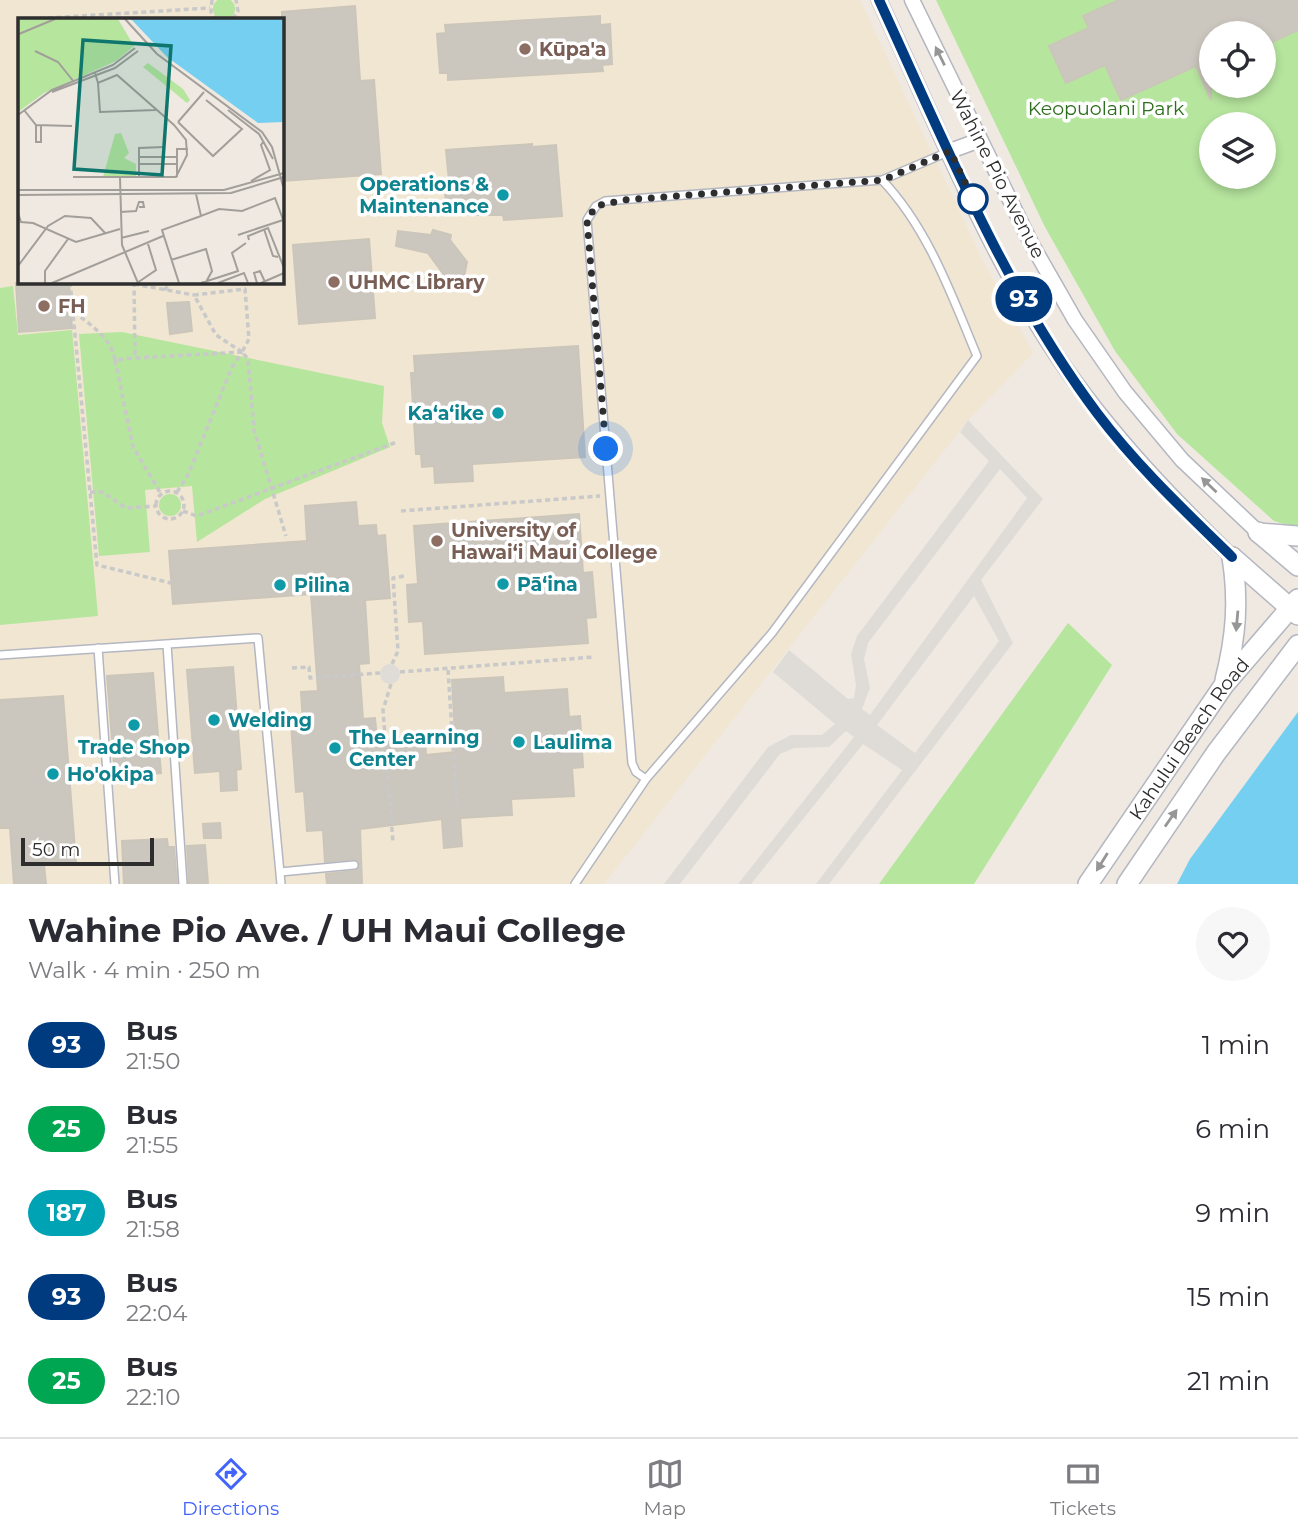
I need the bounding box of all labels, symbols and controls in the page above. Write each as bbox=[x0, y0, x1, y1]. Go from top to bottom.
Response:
inset map bbox=[18, 18, 284, 284]
map controls bbox=[1199, 21, 1276, 189]
button: locate bbox=[1199, 21, 1276, 98]
place label: Kūpa'a bbox=[539, 38, 607, 61]
marker: Kūpa'a bbox=[517, 41, 533, 57]
one-way arrow bbox=[934, 46, 945, 66]
street label: Wahine Pio Avenue bbox=[945, 86, 1050, 262]
park label: Keopuolani Park bbox=[1028, 97, 1185, 120]
button: layers bbox=[1199, 112, 1276, 189]
place label: Operations & Maintenance bbox=[359, 173, 489, 218]
unlabelled marker bbox=[958, 184, 988, 214]
marker: Operations & Maintenance bbox=[495, 187, 511, 203]
place label: UHMC Library bbox=[348, 271, 485, 294]
marker: UHMC Library bbox=[326, 274, 342, 290]
line badge: 93 bbox=[992, 276, 1056, 322]
text: 93 bbox=[1009, 284, 1039, 313]
place label: FH bbox=[58, 295, 86, 318]
marker: FH bbox=[36, 298, 52, 314]
place label: Ka‘a‘ike bbox=[408, 402, 484, 425]
marker: Ka‘a‘ike bbox=[490, 405, 506, 421]
your location bbox=[588, 431, 623, 466]
one-way arrow bbox=[1201, 478, 1218, 494]
place label: University of Hawai‘i Maui College bbox=[451, 519, 657, 564]
marker: University of Hawai‘i Maui College bbox=[429, 533, 445, 549]
place label: Pā‘ina bbox=[517, 573, 578, 596]
place label: Pilina bbox=[294, 574, 350, 597]
marker: Pā‘ina bbox=[495, 576, 511, 592]
marker: Pilina bbox=[272, 577, 288, 593]
one-way arrow bbox=[1231, 610, 1242, 632]
street label: Kahului Beach Road bbox=[1124, 653, 1254, 824]
place label: Welding bbox=[228, 709, 312, 732]
marker: Welding bbox=[206, 712, 222, 728]
marker: Trade Shop bbox=[126, 717, 142, 733]
place label: The Learning Center bbox=[349, 726, 480, 771]
place label: Laulima bbox=[533, 731, 612, 754]
marker: Laulima bbox=[511, 734, 527, 750]
place label: Trade Shop bbox=[78, 736, 190, 759]
marker: The Learning Center bbox=[327, 740, 343, 756]
place label: Ho'okipa bbox=[67, 763, 154, 786]
marker: Ho'okipa bbox=[45, 766, 61, 782]
one-way arrow bbox=[1164, 809, 1178, 827]
scale bar bbox=[21, 835, 154, 867]
text: 50 m bbox=[32, 838, 80, 861]
one-way arrow bbox=[1095, 853, 1109, 871]
button: heart bbox=[1196, 907, 1270, 981]
text: Wahine Pio Ave. / UH Maui College bbox=[28, 910, 626, 950]
text: Walk · 4 min · 250 m bbox=[28, 956, 261, 984]
text: Bus bbox=[126, 1015, 178, 1047]
text: 1 min bbox=[1202, 1029, 1270, 1061]
text: 93 bbox=[52, 1030, 81, 1059]
text: 21:50 bbox=[126, 1047, 181, 1075]
text: Bus bbox=[126, 1099, 178, 1131]
text: 6 min bbox=[1195, 1113, 1270, 1145]
text: 25 bbox=[52, 1114, 81, 1143]
text: 21:55 bbox=[126, 1131, 178, 1159]
text: Bus bbox=[126, 1183, 178, 1215]
text: 9 min bbox=[1195, 1197, 1270, 1229]
text: 187 bbox=[46, 1198, 87, 1227]
text: 21:58 bbox=[126, 1215, 180, 1243]
text: Bus bbox=[126, 1267, 178, 1299]
text: 15 min bbox=[1187, 1281, 1270, 1313]
text: 93 bbox=[52, 1282, 81, 1311]
text: 22:04 bbox=[126, 1299, 187, 1327]
text: Bus bbox=[126, 1351, 178, 1383]
text: 21 min bbox=[1187, 1365, 1270, 1397]
text: 25 bbox=[52, 1366, 81, 1395]
text: 22:10 bbox=[126, 1383, 181, 1411]
tab: Directions bbox=[182, 1455, 279, 1520]
tab: Map bbox=[644, 1455, 686, 1520]
tab: Tickets bbox=[1050, 1455, 1116, 1520]

